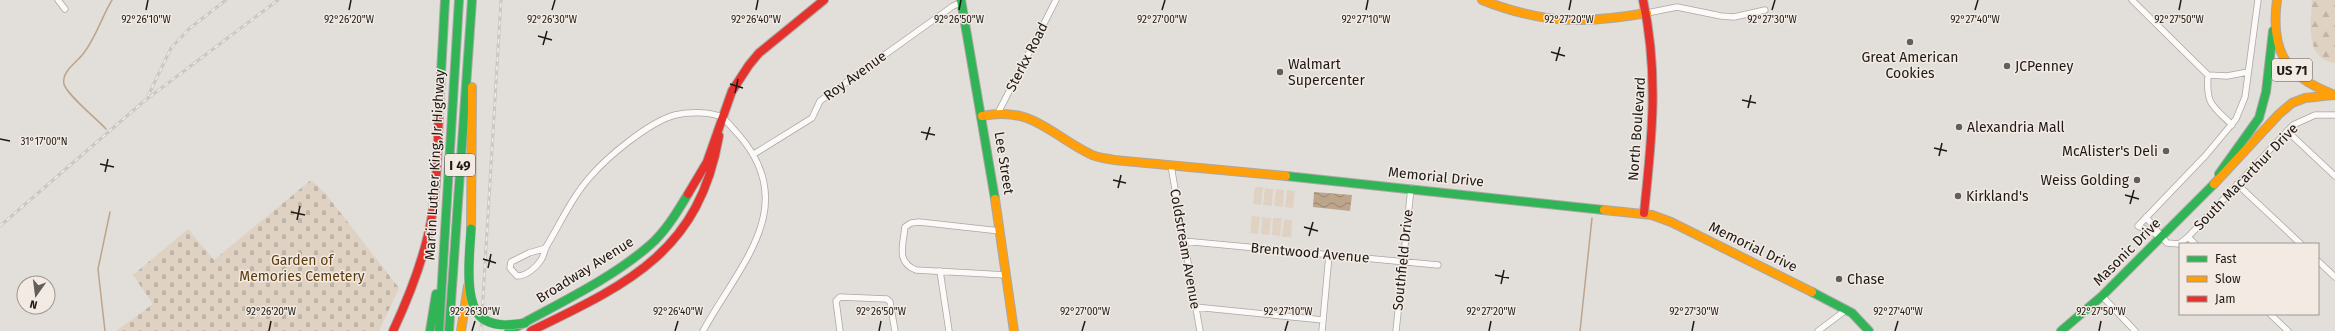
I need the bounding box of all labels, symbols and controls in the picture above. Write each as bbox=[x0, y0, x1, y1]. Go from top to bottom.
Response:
text: 92°26'10"W bbox=[121, 14, 172, 26]
text: 92°26'20"W bbox=[324, 14, 375, 26]
text: 92°26'30"W bbox=[527, 14, 578, 26]
text: 92°26'40"W bbox=[731, 14, 782, 26]
text: 92°26'50"W bbox=[934, 14, 985, 26]
text: 92°27'00"W bbox=[1137, 14, 1188, 26]
text: 92°27'10"W bbox=[1342, 14, 1391, 26]
text: 92°27'20"W bbox=[1544, 14, 1594, 26]
text: 92°27'30"W bbox=[1747, 14, 1797, 26]
text: 92°27'40"W bbox=[1950, 14, 2000, 26]
text: 92°27'50"W bbox=[2154, 14, 2204, 26]
street label: Sterkx Road bbox=[1002, 20, 1052, 94]
marker: Great American Cookies bbox=[1905, 37, 1915, 47]
street label: Roy Avenue bbox=[820, 48, 890, 104]
place label: Great American Cookies bbox=[1861, 49, 1959, 82]
place label: Walmart Supercenter bbox=[1288, 56, 1365, 89]
place label: JCPenney bbox=[2015, 58, 2073, 75]
road number: US 71 bbox=[2272, 59, 2312, 81]
marker: JCPenney bbox=[2002, 61, 2012, 71]
marker: Walmart Supercenter bbox=[1275, 67, 1285, 77]
street label: Martin Luther King, Jr Highway bbox=[422, 69, 448, 261]
street label: North Boulevard bbox=[1625, 76, 1649, 182]
place label: Alexandria Mall bbox=[1967, 119, 2065, 136]
street label: South Macarthur Drive bbox=[2190, 120, 2302, 234]
marker: Alexandria Mall bbox=[1954, 122, 1964, 132]
street label: Lee Street bbox=[991, 130, 1018, 197]
text: 31°17'00"N bbox=[20, 136, 68, 148]
place label: McAlister's Deli bbox=[2062, 143, 2158, 160]
marker: McAlister's Deli bbox=[2161, 146, 2171, 156]
road number: I 49 bbox=[445, 154, 475, 176]
street label: Memorial Drive bbox=[1387, 164, 1485, 190]
place label: Weiss Golding bbox=[2041, 172, 2130, 189]
marker: Weiss Golding bbox=[2132, 175, 2142, 185]
street label: Coldstream Avenue bbox=[1166, 187, 1204, 311]
place label: Kirkland's bbox=[1966, 188, 2029, 205]
marker: Kirkland's bbox=[1953, 191, 1963, 201]
street label: Southfield Drive bbox=[1389, 208, 1417, 312]
street label: Masonic Drive bbox=[2090, 215, 2164, 289]
street label: Memorial Drive bbox=[1706, 218, 1800, 276]
street label: Broadway Avenue bbox=[533, 233, 637, 307]
street label: Brentwood Avenue bbox=[1250, 239, 1370, 267]
legend bbox=[2179, 243, 2319, 315]
park label: Garden of Memories Cemetery bbox=[239, 252, 365, 285]
text: Fast bbox=[2215, 252, 2237, 266]
place label: Chase bbox=[1847, 271, 1885, 288]
text: Slow bbox=[2215, 272, 2241, 286]
marker: Chase bbox=[1834, 274, 1844, 284]
north arrow bbox=[16, 275, 56, 315]
text: Jam bbox=[2215, 292, 2235, 306]
text: N bbox=[29, 297, 39, 311]
text: 92°26'20"W bbox=[246, 306, 297, 318]
text: 92°26'30"W bbox=[450, 306, 501, 318]
text: 92°26'40"W bbox=[653, 306, 704, 318]
text: 92°26'50"W bbox=[856, 306, 907, 318]
text: 92°27'00"W bbox=[1060, 306, 1111, 318]
text: 92°27'10"W bbox=[1264, 306, 1313, 318]
text: 92°27'20"W bbox=[1466, 306, 1516, 318]
text: 92°27'30"W bbox=[1669, 306, 1719, 318]
text: 92°27'40"W bbox=[1873, 306, 1923, 318]
text: 92°27'50"W bbox=[2076, 306, 2126, 318]

